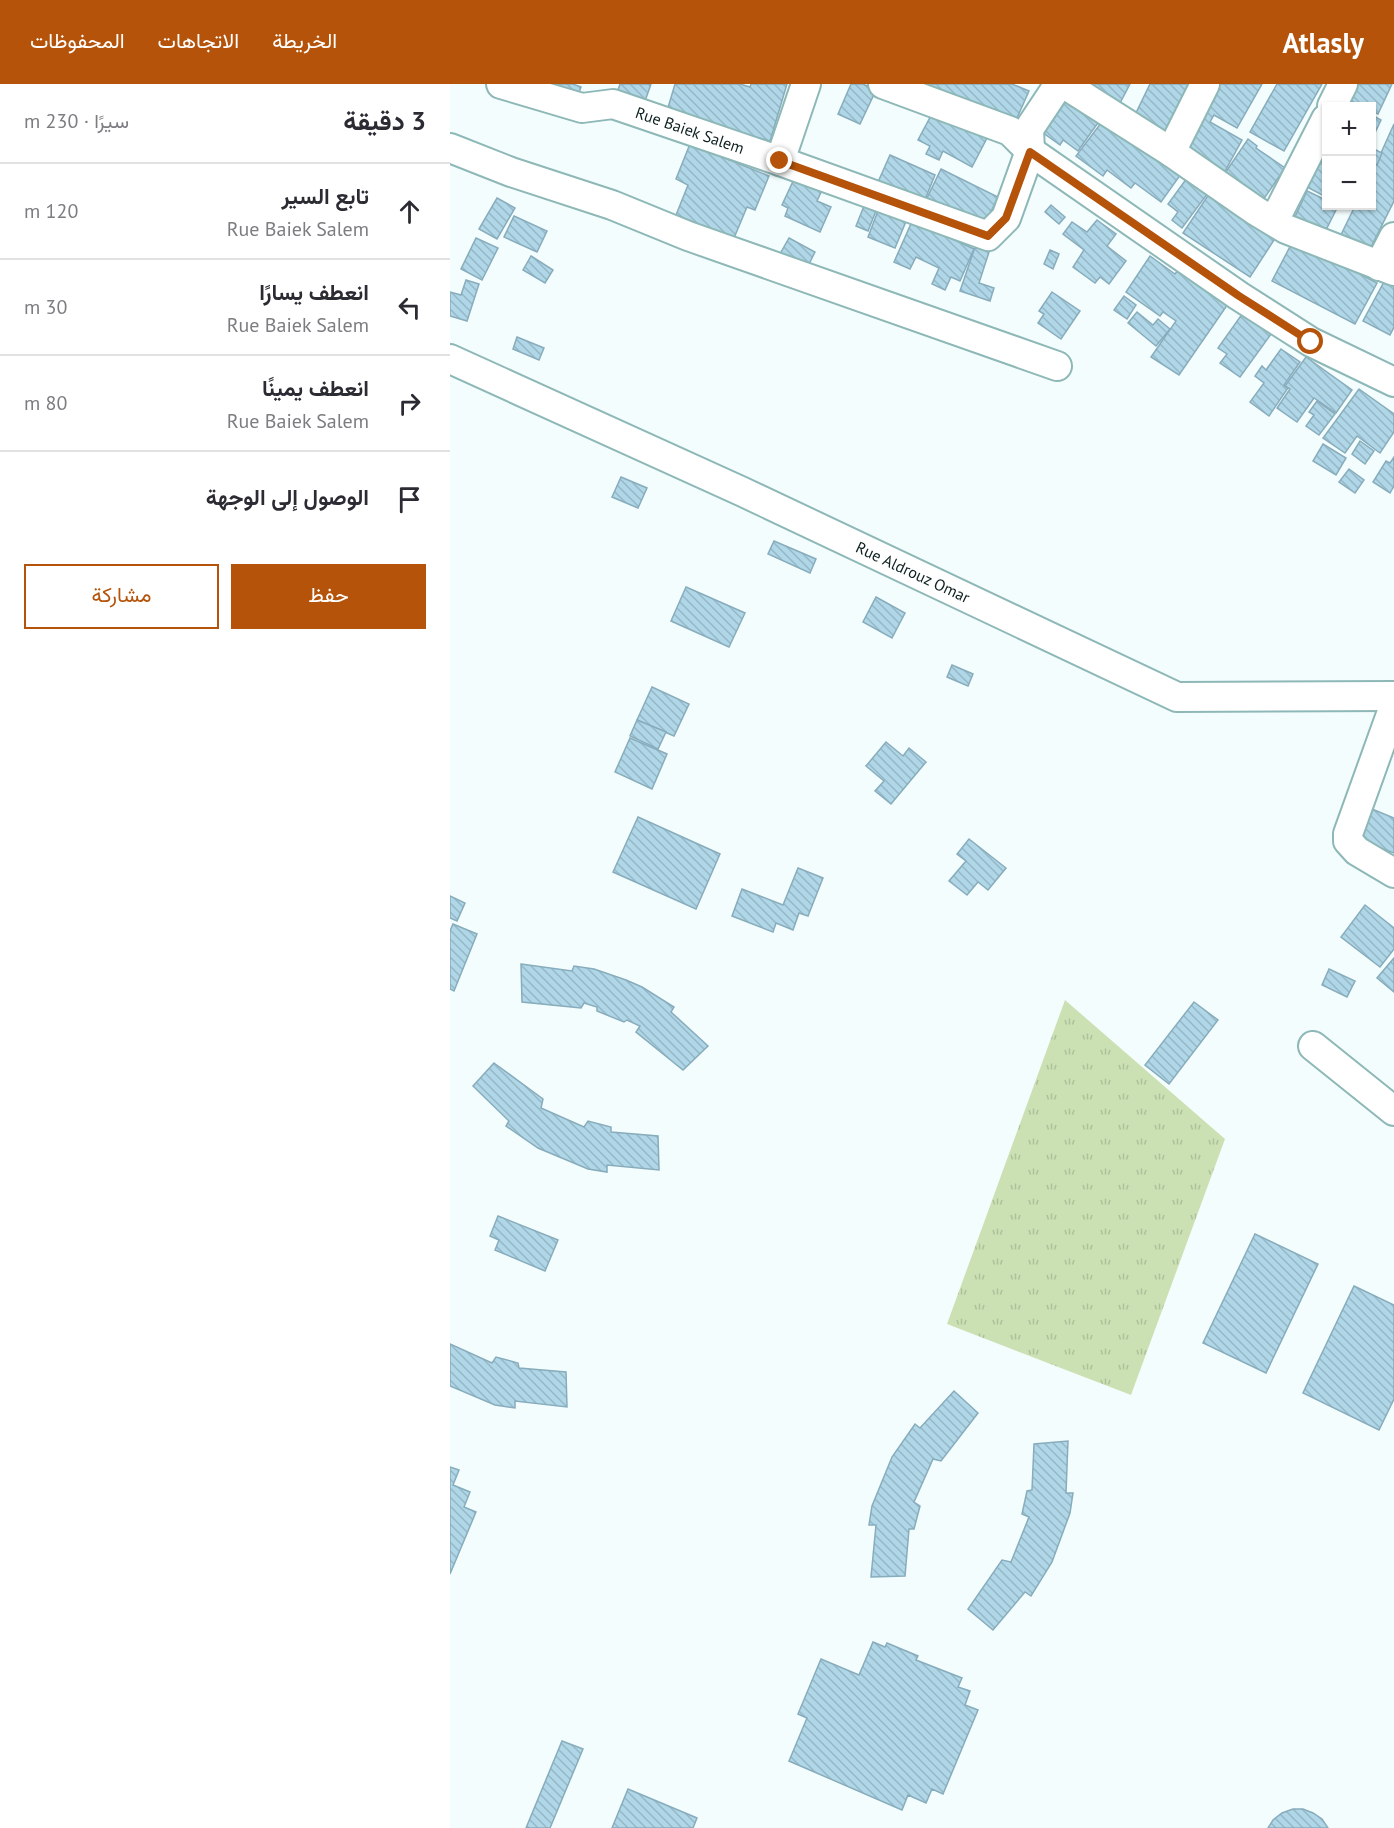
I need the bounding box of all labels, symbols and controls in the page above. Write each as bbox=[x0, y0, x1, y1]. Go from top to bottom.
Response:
text: Atlasly bbox=[1282, 24, 1364, 61]
text: المحفوظات bbox=[30, 27, 125, 54]
text: الاتجاهات bbox=[158, 27, 239, 54]
text: الخريطة bbox=[272, 27, 337, 54]
street label: Rue Baiek Salem bbox=[633, 102, 747, 158]
map controls bbox=[1322, 102, 1376, 210]
button: + bbox=[1322, 102, 1376, 156]
text: 3 دقيقة bbox=[343, 104, 426, 137]
text: سيرًا · 230 m bbox=[24, 108, 129, 134]
route end bbox=[766, 147, 792, 173]
button: − bbox=[1322, 156, 1376, 210]
text: تابع السير bbox=[281, 182, 369, 210]
icon: ahead bbox=[393, 195, 426, 228]
text: 120 m bbox=[24, 198, 78, 224]
text: Rue Baiek Salem bbox=[227, 216, 369, 242]
text: انعطف يسارًا bbox=[259, 278, 369, 306]
icon: left bbox=[393, 291, 426, 324]
text: 30 m bbox=[24, 294, 67, 320]
text: Rue Baiek Salem bbox=[227, 312, 369, 338]
route start bbox=[1297, 328, 1323, 354]
text: انعطف يمينًا bbox=[262, 374, 369, 402]
icon: right bbox=[393, 387, 426, 420]
text: 80 m bbox=[24, 390, 67, 416]
text: Rue Baiek Salem bbox=[227, 408, 369, 434]
text: الوصول إلى الوجهة bbox=[206, 483, 369, 511]
icon: arrive bbox=[393, 483, 426, 516]
street label: Rue Aldrouz Omar bbox=[853, 537, 974, 607]
button: مشاركة bbox=[24, 564, 219, 629]
button: حفظ bbox=[231, 564, 426, 629]

